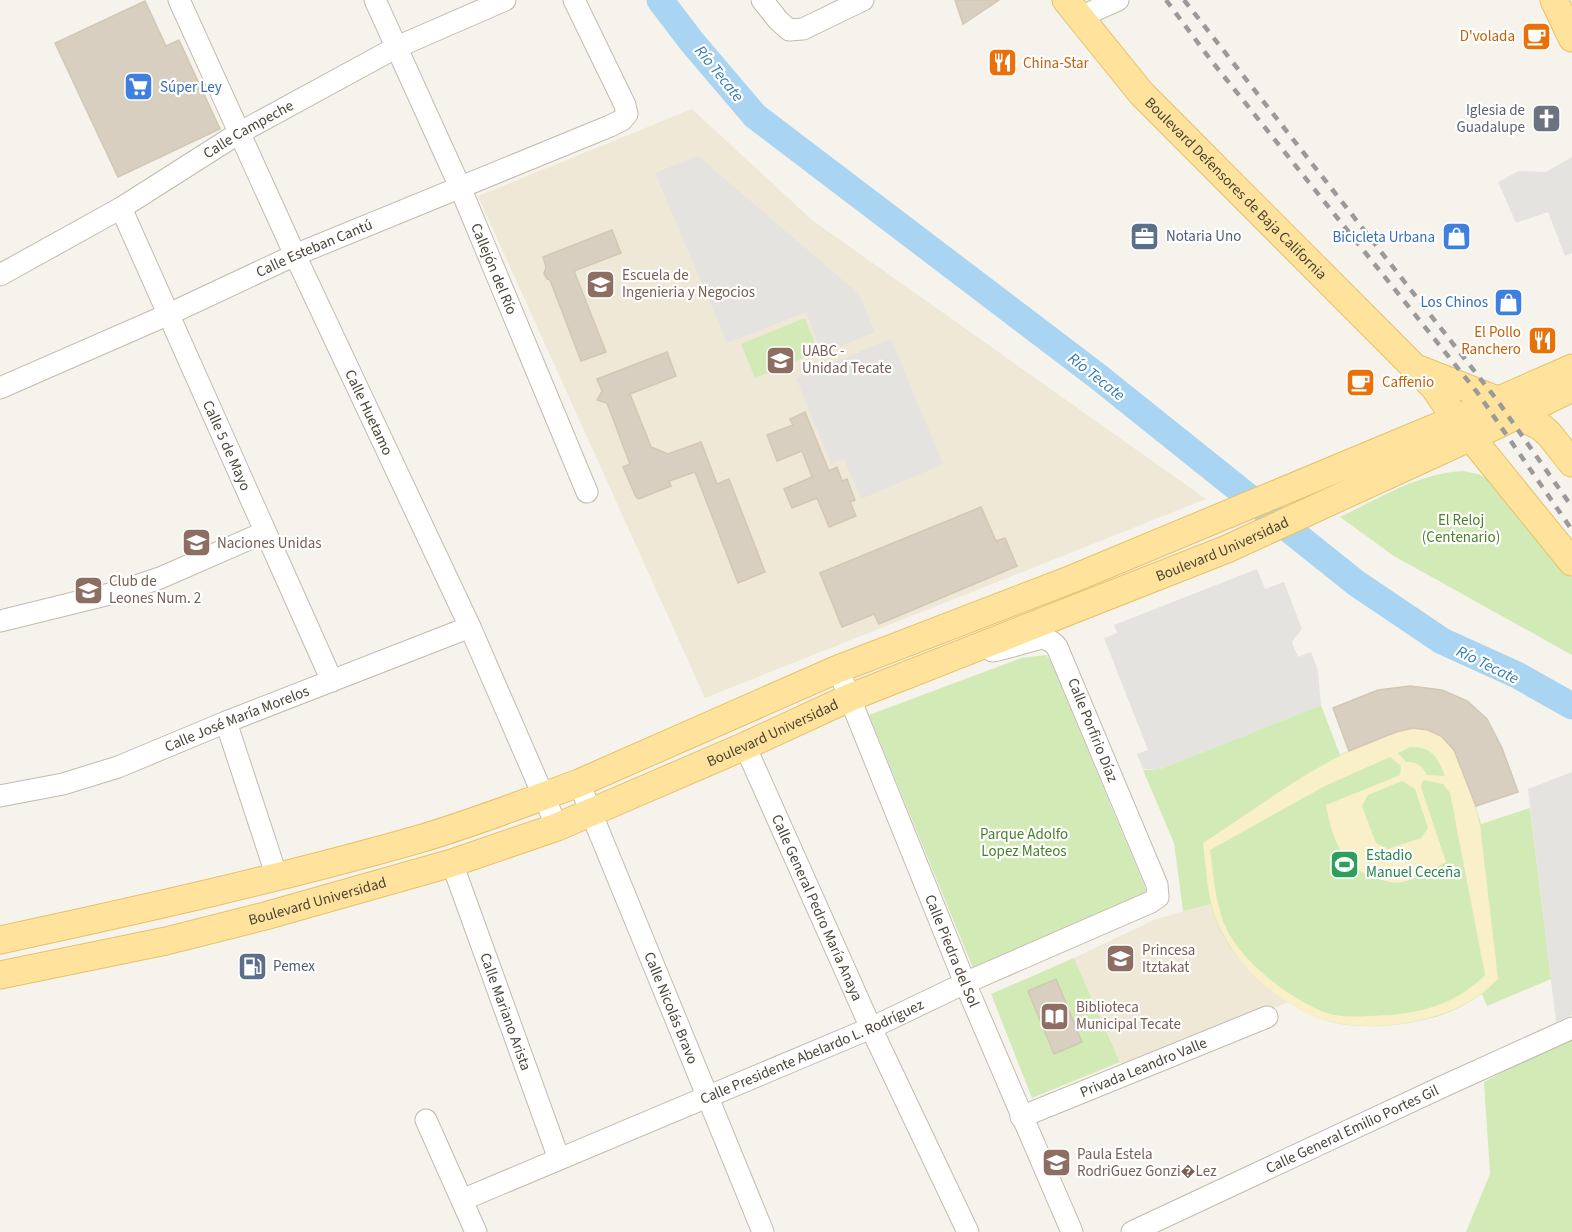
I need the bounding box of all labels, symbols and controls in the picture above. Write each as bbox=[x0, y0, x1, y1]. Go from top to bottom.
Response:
cafe icon: D'volada bbox=[1520, 20, 1552, 52]
place label: D'volada bbox=[1460, 26, 1515, 47]
water label: Río Tecate bbox=[690, 41, 749, 107]
restaurant icon: China-Star bbox=[986, 47, 1018, 79]
place label: China-Star bbox=[1023, 53, 1090, 74]
supermarket icon: Súper Ley bbox=[123, 71, 155, 103]
place label: Súper Ley bbox=[160, 77, 222, 98]
street label: Boulevard Defensores de Baja California bbox=[1140, 93, 1331, 285]
street label: Calle Campeche bbox=[199, 95, 297, 164]
place label: Iglesia de Guadalupe bbox=[1456, 100, 1525, 138]
church icon: Iglesia de Guadalupe bbox=[1530, 103, 1562, 135]
street label: Calle Esteban Cantú bbox=[253, 214, 376, 283]
street label: Callejón del Río bbox=[465, 220, 522, 318]
office icon: Notaria Uno bbox=[1129, 220, 1161, 252]
shop icon: Bicicleta Urbana bbox=[1440, 221, 1472, 253]
place label: Notaria Uno bbox=[1166, 226, 1241, 247]
place label: Bicicleta Urbana bbox=[1332, 227, 1435, 248]
place label: Escuela de Ingenieria y Negocios bbox=[622, 265, 755, 303]
school or university icon: Escuela de Ingenieria y Negocios bbox=[585, 268, 617, 300]
shop icon: Los Chinos bbox=[1493, 286, 1525, 318]
place label: Los Chinos bbox=[1421, 292, 1488, 313]
place label: El Pollo Ranchero bbox=[1461, 322, 1521, 360]
restaurant icon: El Pollo Ranchero bbox=[1526, 325, 1558, 357]
place label: UABC - Unidad Tecate bbox=[802, 341, 892, 379]
school or university icon: UABC - Unidad Tecate bbox=[765, 344, 797, 376]
water label: Río Tecate bbox=[1063, 348, 1130, 406]
street label: Calle Huetamo bbox=[339, 366, 398, 459]
cafe icon: Caffenio bbox=[1345, 366, 1377, 398]
place label: Caffenio bbox=[1382, 372, 1434, 393]
street label: Calle 5 de Mayo bbox=[197, 397, 256, 494]
park label: El Reloj (Centenario) bbox=[1422, 510, 1500, 548]
street label: Boulevard Universidad bbox=[1153, 512, 1292, 587]
school or university icon: Naciones Unidas bbox=[180, 527, 212, 559]
place label: Naciones Unidas bbox=[217, 533, 322, 554]
place label: Club de Leones Num. 2 bbox=[109, 571, 201, 609]
school or university icon: Club de Leones Num. 2 bbox=[72, 574, 104, 606]
water label: Río Tecate bbox=[1453, 640, 1523, 690]
street label: Calle Porfirio Díaz bbox=[1062, 675, 1123, 785]
street label: Calle José María Morelos bbox=[161, 681, 312, 757]
street label: Boulevard Universidad bbox=[703, 694, 842, 772]
street label: Calle General Pedro María Anaya bbox=[766, 811, 868, 1004]
park label: Parque Adolfo Lopez Mateos bbox=[980, 824, 1068, 862]
place label: Estadio Manuel Ceceña bbox=[1366, 845, 1461, 883]
sports icon: Estadio Manuel Ceceña bbox=[1329, 848, 1361, 880]
street label: Boulevard Universidad bbox=[246, 872, 389, 931]
street label: Calle Piedra del Sol bbox=[919, 891, 984, 1011]
place label: Princesa Itztakat bbox=[1142, 940, 1195, 978]
school or university icon: Princesa Itztakat bbox=[1105, 943, 1137, 975]
street label: Calle Nicolás Bravo bbox=[638, 949, 703, 1067]
fuel station icon: Pemex bbox=[236, 950, 268, 982]
street label: Calle Mariano Arista bbox=[474, 950, 536, 1074]
place label: Pemex bbox=[273, 956, 315, 977]
street label: Calle Presidente Abelardo L. Rodríguez bbox=[697, 994, 927, 1110]
place label: Biblioteca Municipal Tecate bbox=[1076, 997, 1181, 1035]
library icon: Biblioteca Municipal Tecate bbox=[1039, 1000, 1071, 1032]
street label: Privada Leandro Valle bbox=[1077, 1033, 1210, 1103]
street label: Calle General Emilio Portes Gil bbox=[1262, 1080, 1442, 1179]
place label: Paula Estela RodriGuez Gonzi�Lez bbox=[1077, 1144, 1217, 1182]
school or university icon: Paula Estela RodriGuez Gonzi�Lez bbox=[1040, 1147, 1072, 1179]

